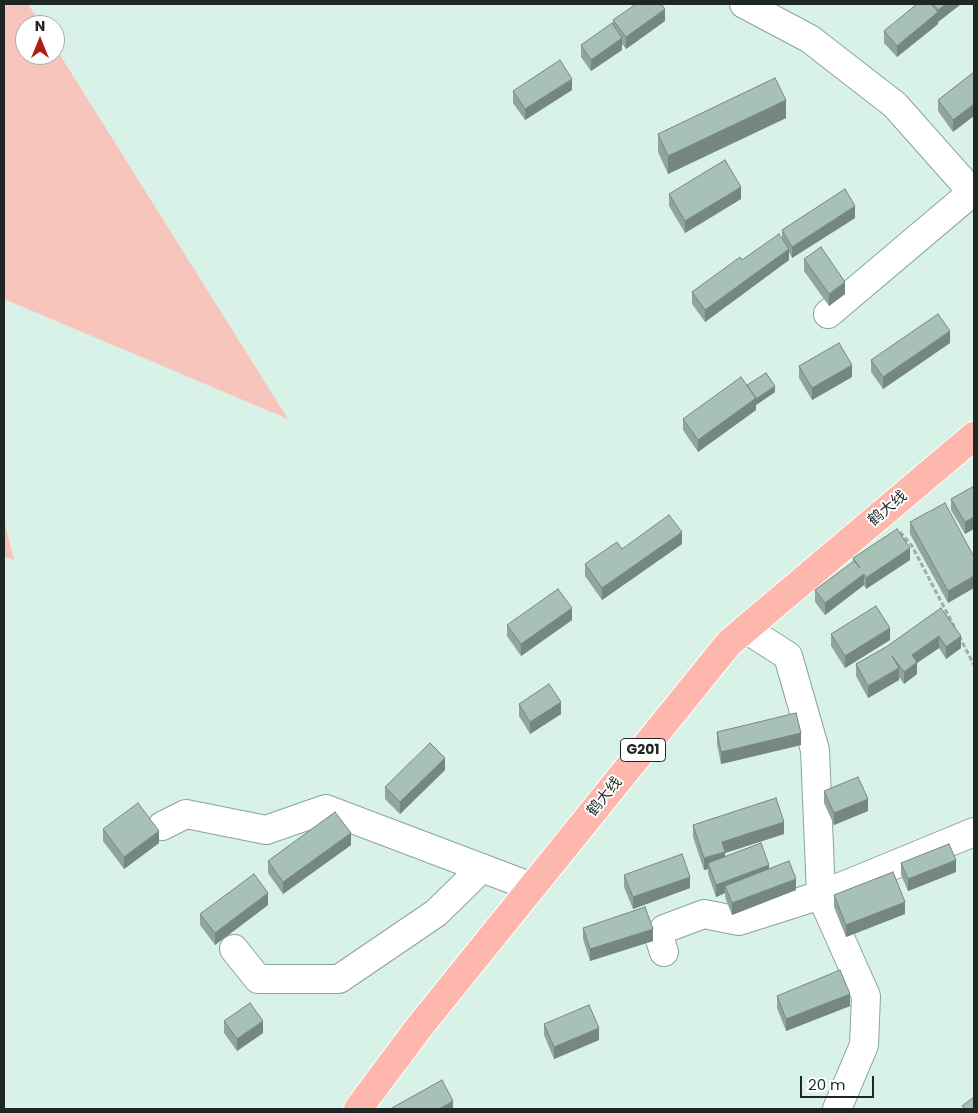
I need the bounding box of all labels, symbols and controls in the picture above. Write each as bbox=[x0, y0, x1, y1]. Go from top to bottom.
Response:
north arrow bbox=[15, 15, 65, 65]
text: N bbox=[35, 16, 45, 36]
street label: 鹤大线 bbox=[865, 488, 911, 530]
road number: G201 bbox=[620, 738, 666, 762]
street label: 鹤大线 bbox=[584, 774, 626, 820]
scale bar bbox=[803, 1066, 877, 1098]
text: 20 m bbox=[808, 1074, 846, 1095]

